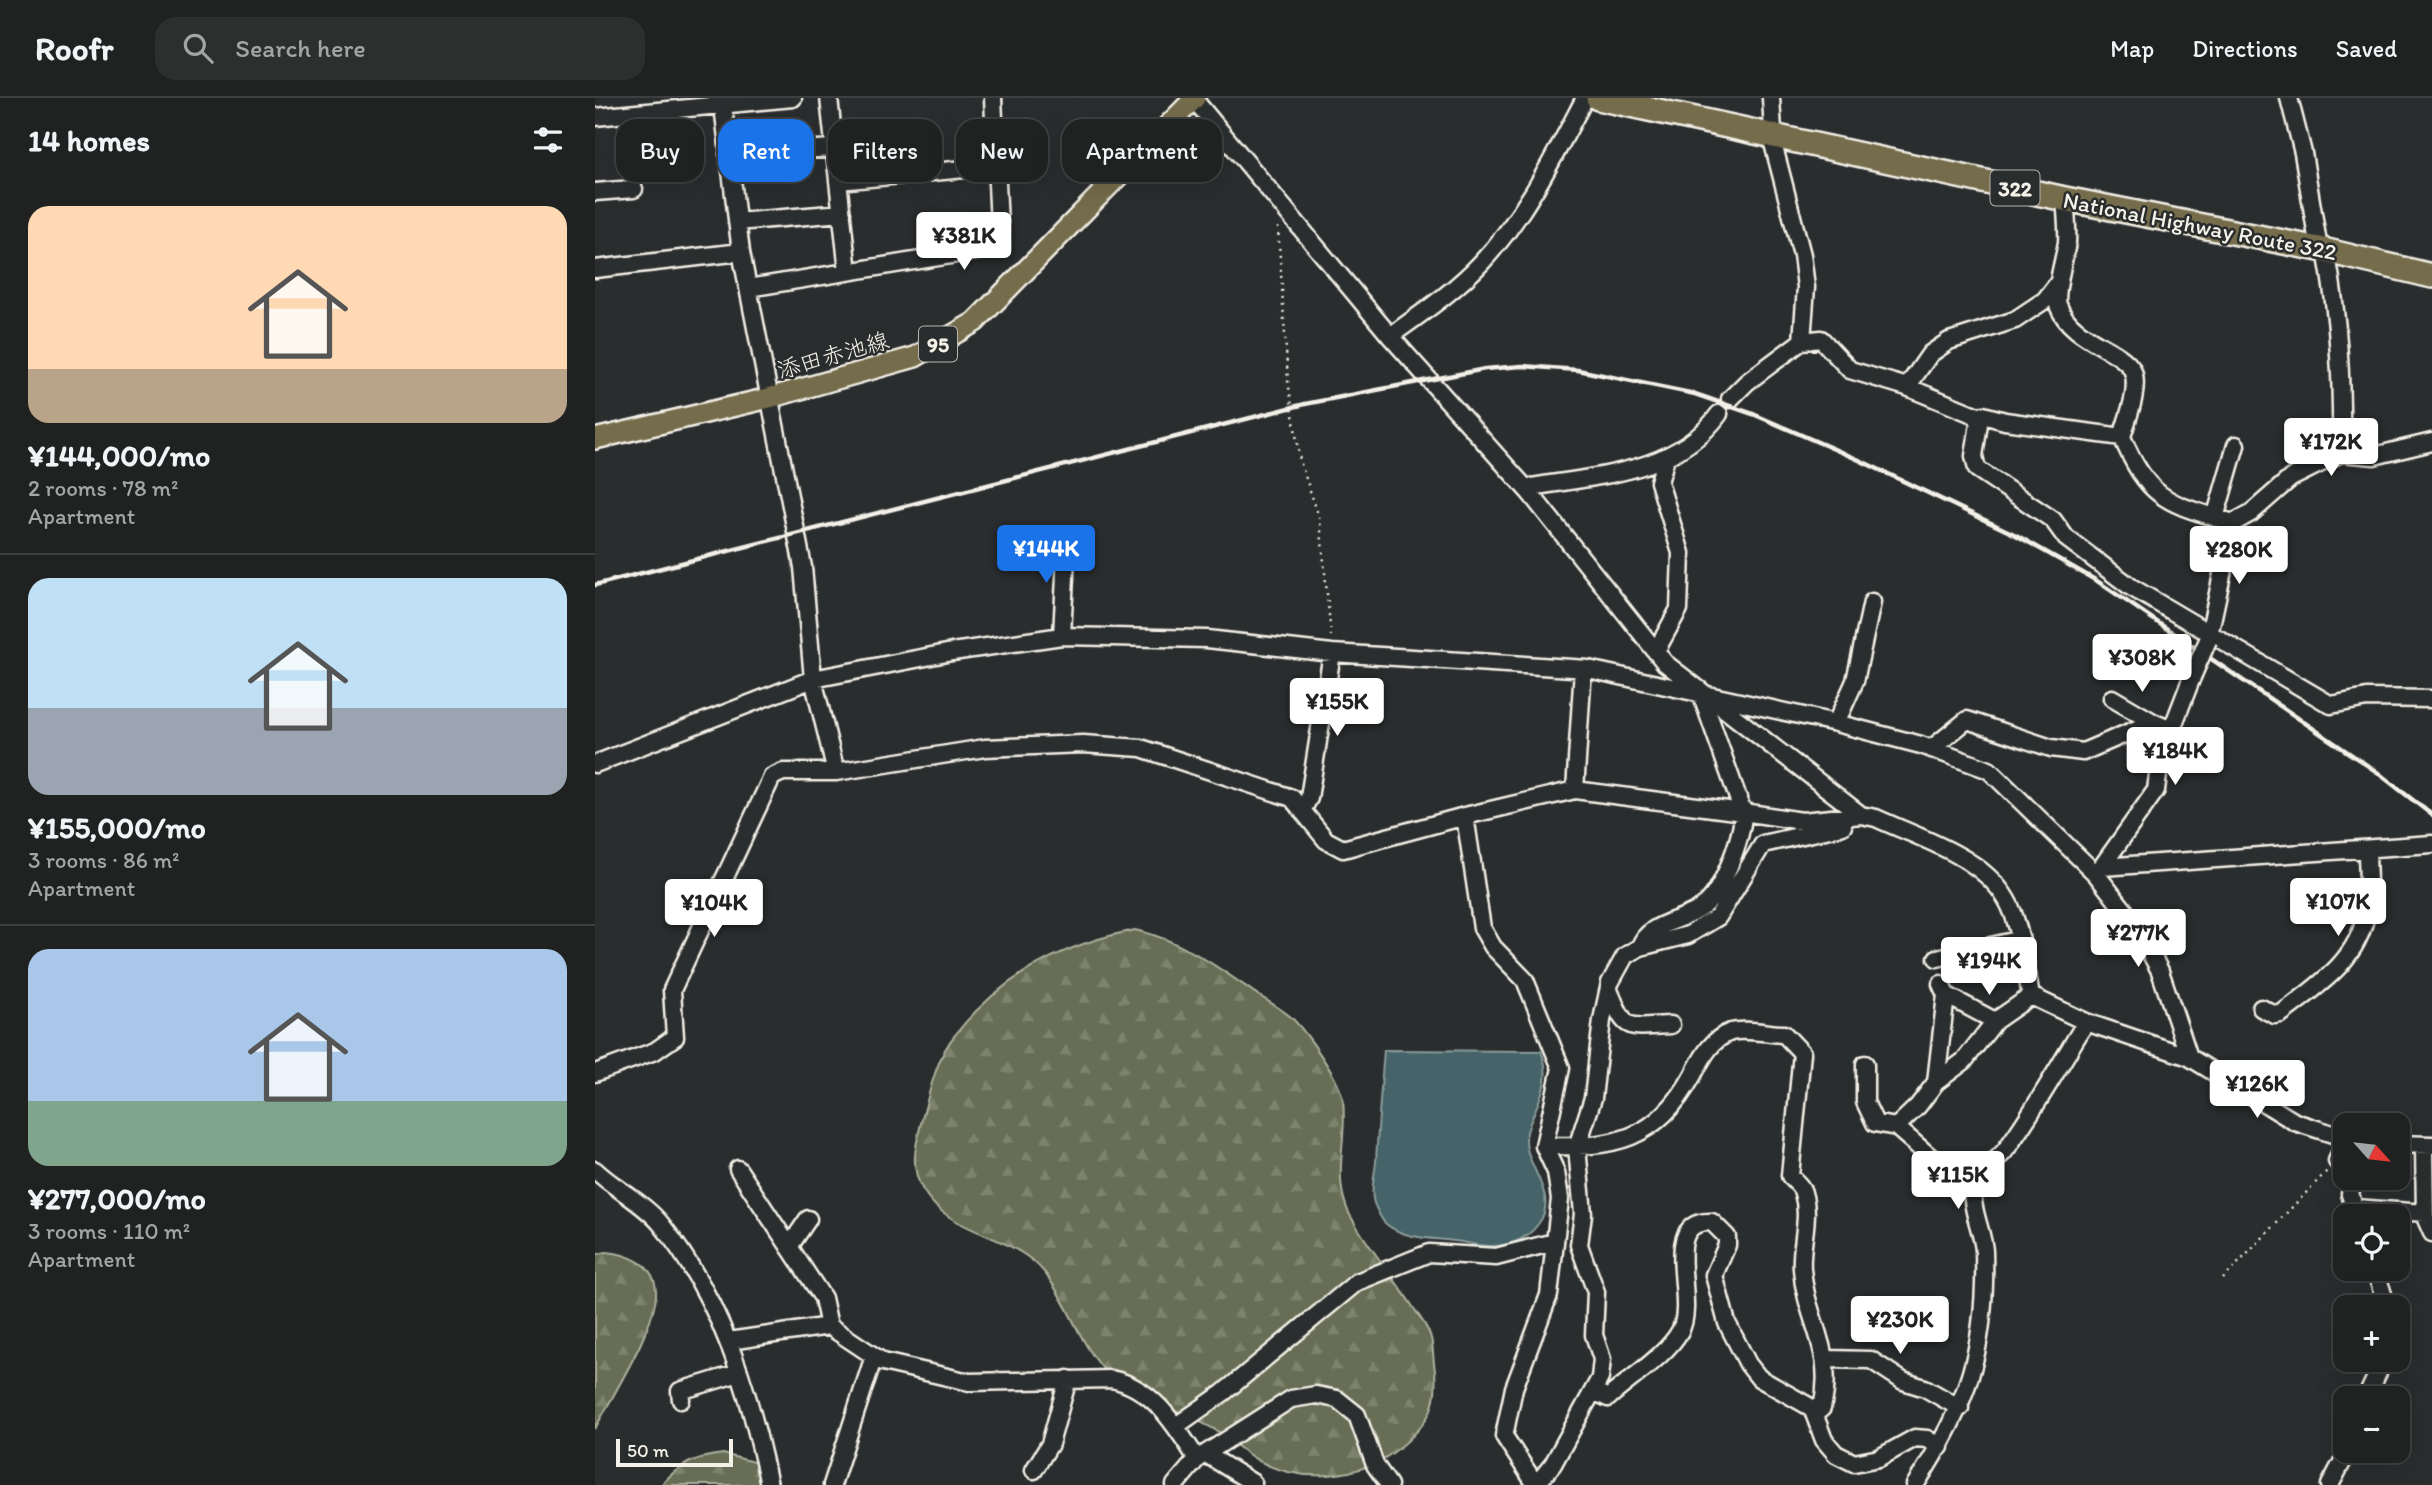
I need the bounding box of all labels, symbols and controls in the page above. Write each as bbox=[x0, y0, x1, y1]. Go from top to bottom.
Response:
search box bbox=[155, 17, 645, 80]
text: Roofr bbox=[35, 29, 113, 68]
icon: search bbox=[179, 29, 217, 67]
text: Search here bbox=[235, 32, 366, 64]
text: Map bbox=[2110, 34, 2154, 63]
text: Directions bbox=[2192, 34, 2298, 63]
text: Saved bbox=[2336, 34, 2397, 63]
chip: Buy bbox=[616, 119, 704, 182]
chip: Rent bbox=[718, 119, 814, 182]
chip: Filters bbox=[828, 119, 942, 182]
chip: New bbox=[956, 119, 1048, 182]
chip: Apartment bbox=[1062, 119, 1222, 182]
icon: filters bbox=[529, 121, 567, 159]
text: 14 homes bbox=[28, 122, 150, 159]
road number: 322 bbox=[1991, 170, 2039, 206]
street label: National Highway Route 322 bbox=[2061, 186, 2339, 266]
pin: ¥381K bbox=[915, 212, 1013, 272]
text: ¥381K bbox=[932, 221, 996, 249]
icon: home bbox=[235, 251, 361, 377]
street label: 添田赤池線 bbox=[774, 326, 892, 384]
road number: 95 bbox=[919, 327, 957, 362]
pin: ¥172K bbox=[2282, 418, 2380, 478]
text: ¥172K bbox=[2300, 427, 2362, 455]
text: ¥144,000/mo bbox=[28, 437, 210, 474]
text: 2 rooms · 78 m² bbox=[28, 474, 178, 502]
text: Apartment bbox=[28, 502, 135, 530]
pin: ¥144K bbox=[997, 526, 1095, 585]
pin: ¥280K bbox=[2190, 526, 2288, 586]
text: ¥144K bbox=[1013, 534, 1079, 562]
text: ¥280K bbox=[2206, 535, 2272, 563]
icon: home bbox=[235, 623, 361, 749]
pin: ¥308K bbox=[2093, 634, 2191, 694]
text: ¥308K bbox=[2109, 643, 2175, 671]
pin: ¥155K bbox=[1288, 678, 1386, 738]
text: ¥155K bbox=[1306, 687, 1368, 715]
pin: ¥184K bbox=[2126, 728, 2224, 787]
text: ¥184K bbox=[2143, 736, 2207, 764]
text: ¥155,000/mo bbox=[28, 809, 206, 846]
text: 3 rooms · 86 m² bbox=[28, 846, 180, 874]
text: Apartment bbox=[28, 874, 135, 902]
pin: ¥107K bbox=[2289, 878, 2387, 938]
pin: ¥104K bbox=[665, 880, 763, 939]
text: ¥107K bbox=[2306, 887, 2370, 915]
text: ¥104K bbox=[681, 888, 747, 916]
pin: ¥277K bbox=[2089, 910, 2187, 969]
text: ¥277K bbox=[2107, 918, 2169, 946]
pin: ¥194K bbox=[1940, 937, 2038, 997]
text: ¥194K bbox=[1957, 946, 2021, 974]
icon: home bbox=[235, 994, 361, 1120]
pin: ¥126K bbox=[2208, 1060, 2306, 1120]
text: ¥126K bbox=[2226, 1069, 2288, 1097]
north arrow bbox=[2333, 1113, 2410, 1190]
map controls bbox=[2333, 1113, 2410, 1463]
pin: ¥115K bbox=[1909, 1152, 2007, 1211]
text: ¥115K bbox=[1928, 1160, 1989, 1188]
text: ¥277,000/mo bbox=[28, 1180, 206, 1217]
button: locate bbox=[2333, 1204, 2410, 1281]
text: 3 rooms · 110 m² bbox=[28, 1217, 190, 1245]
text: Apartment bbox=[28, 1245, 135, 1273]
button: + bbox=[2333, 1295, 2410, 1372]
pin: ¥230K bbox=[1851, 1296, 1949, 1356]
text: ¥230K bbox=[1867, 1305, 1933, 1333]
button: − bbox=[2333, 1386, 2410, 1463]
scale bar bbox=[616, 1436, 733, 1468]
text: 50 m bbox=[627, 1439, 669, 1462]

